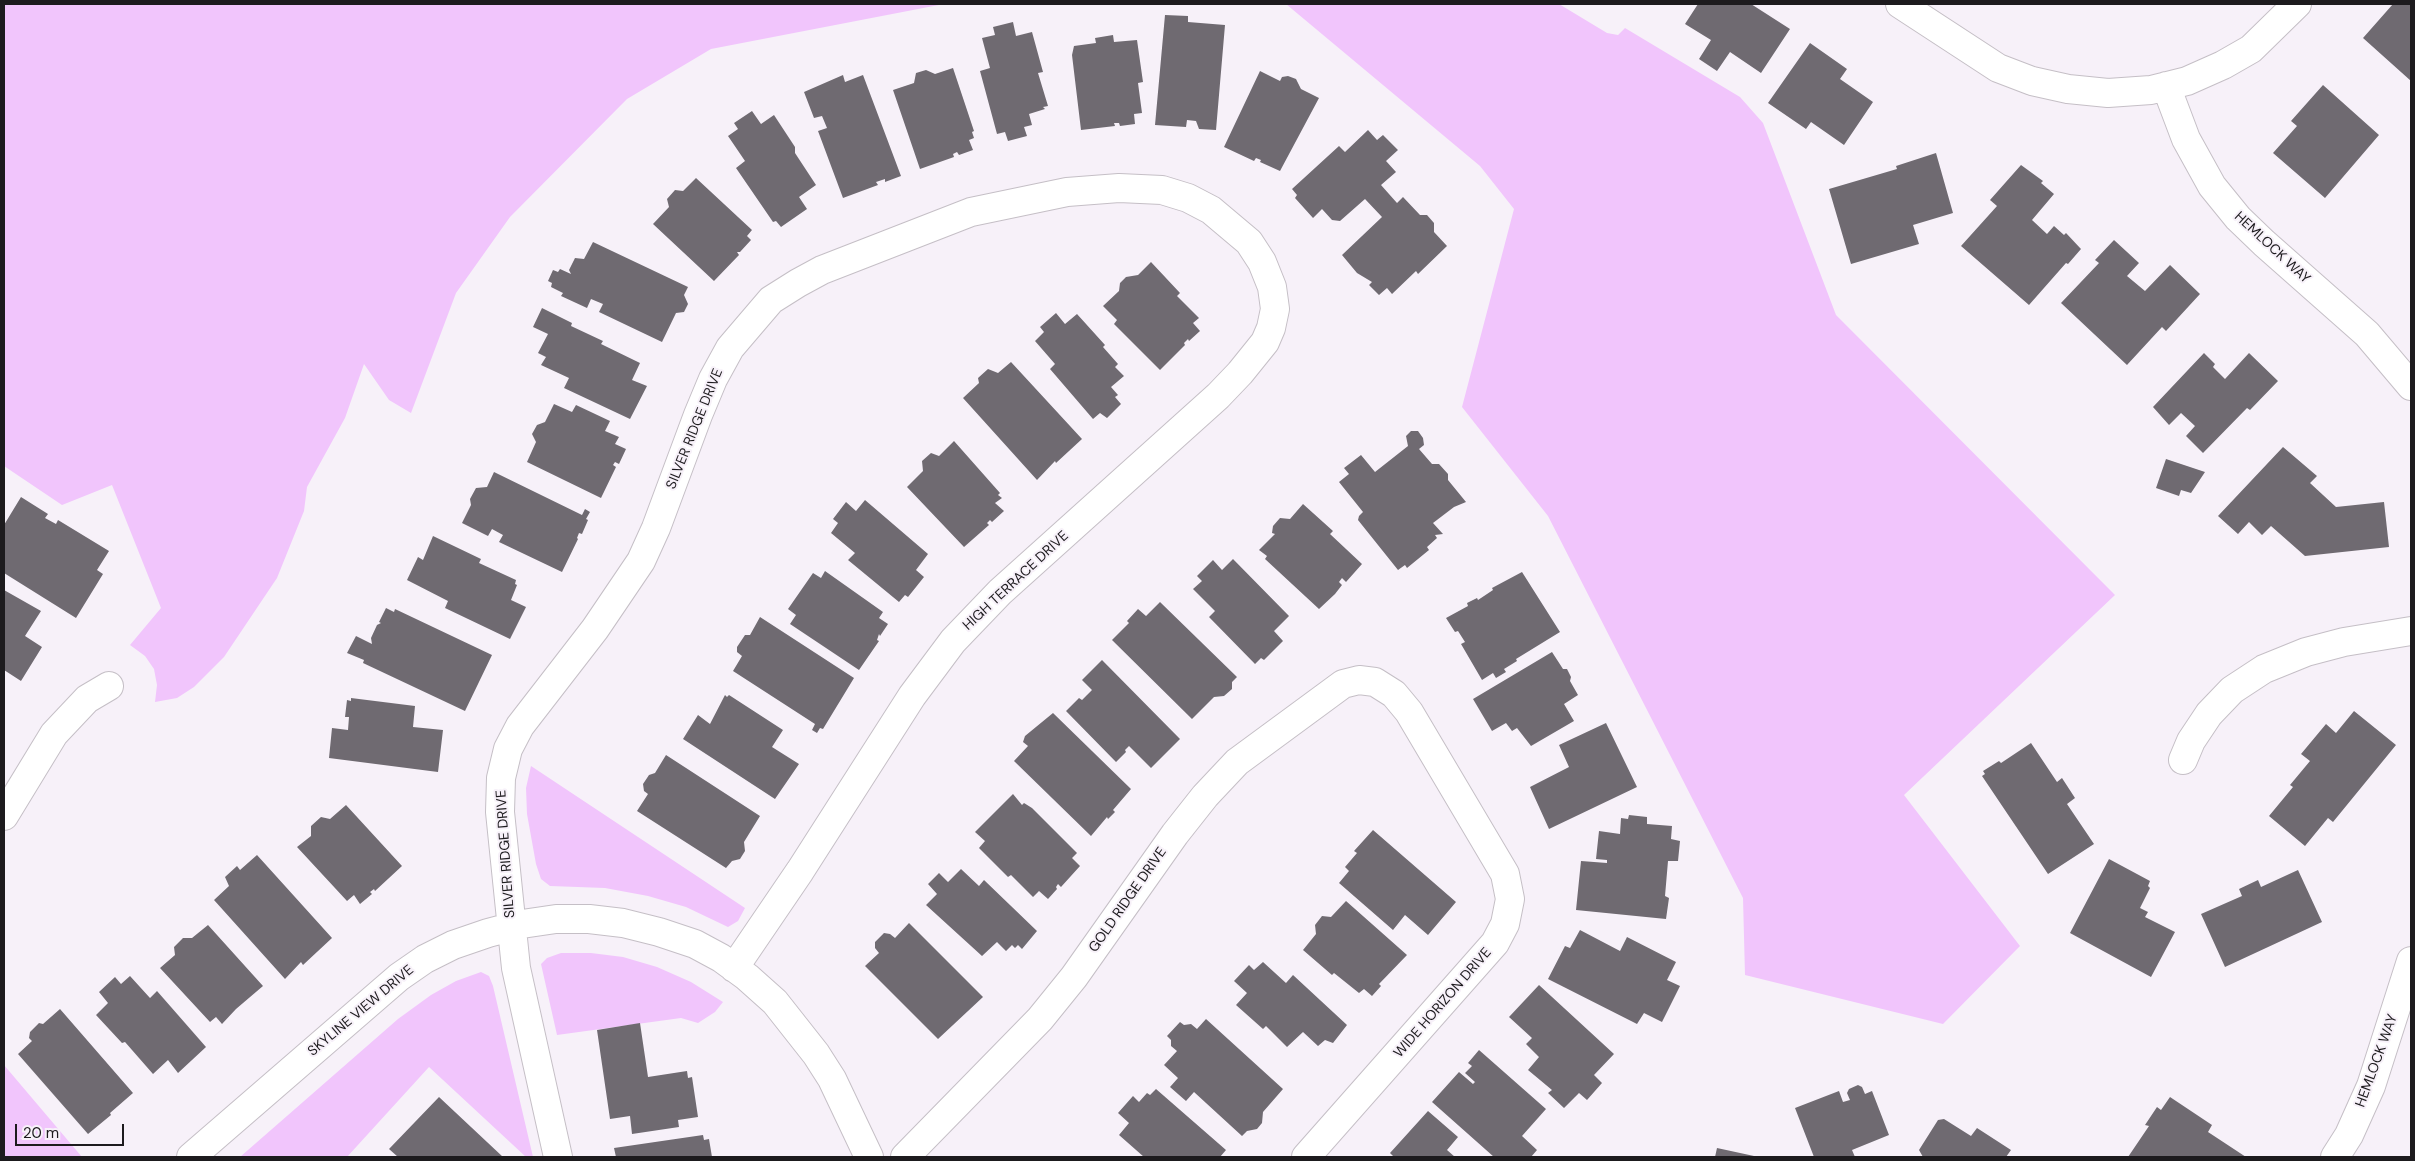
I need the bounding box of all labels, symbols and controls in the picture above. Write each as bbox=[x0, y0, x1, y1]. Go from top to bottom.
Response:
street label: HEMLOCK WAY bbox=[2231, 209, 2313, 287]
street label: SILVER RIDGE DRIVE bbox=[663, 366, 727, 492]
street label: HIGH TERRACE DRIVE bbox=[960, 528, 1072, 634]
street label: SILVER RIDGE DRIVE bbox=[493, 789, 519, 919]
street label: GOLD RIDGE DRIVE bbox=[1086, 844, 1170, 956]
street label: WIDE HORIZON DRIVE bbox=[1391, 945, 1495, 1061]
street label: SKYLINE VIEW DRIVE bbox=[305, 962, 417, 1060]
street label: HEMLOCK WAY bbox=[2352, 1012, 2402, 1110]
scale bar bbox=[18, 1114, 126, 1146]
text: 20 m bbox=[23, 1123, 59, 1143]

